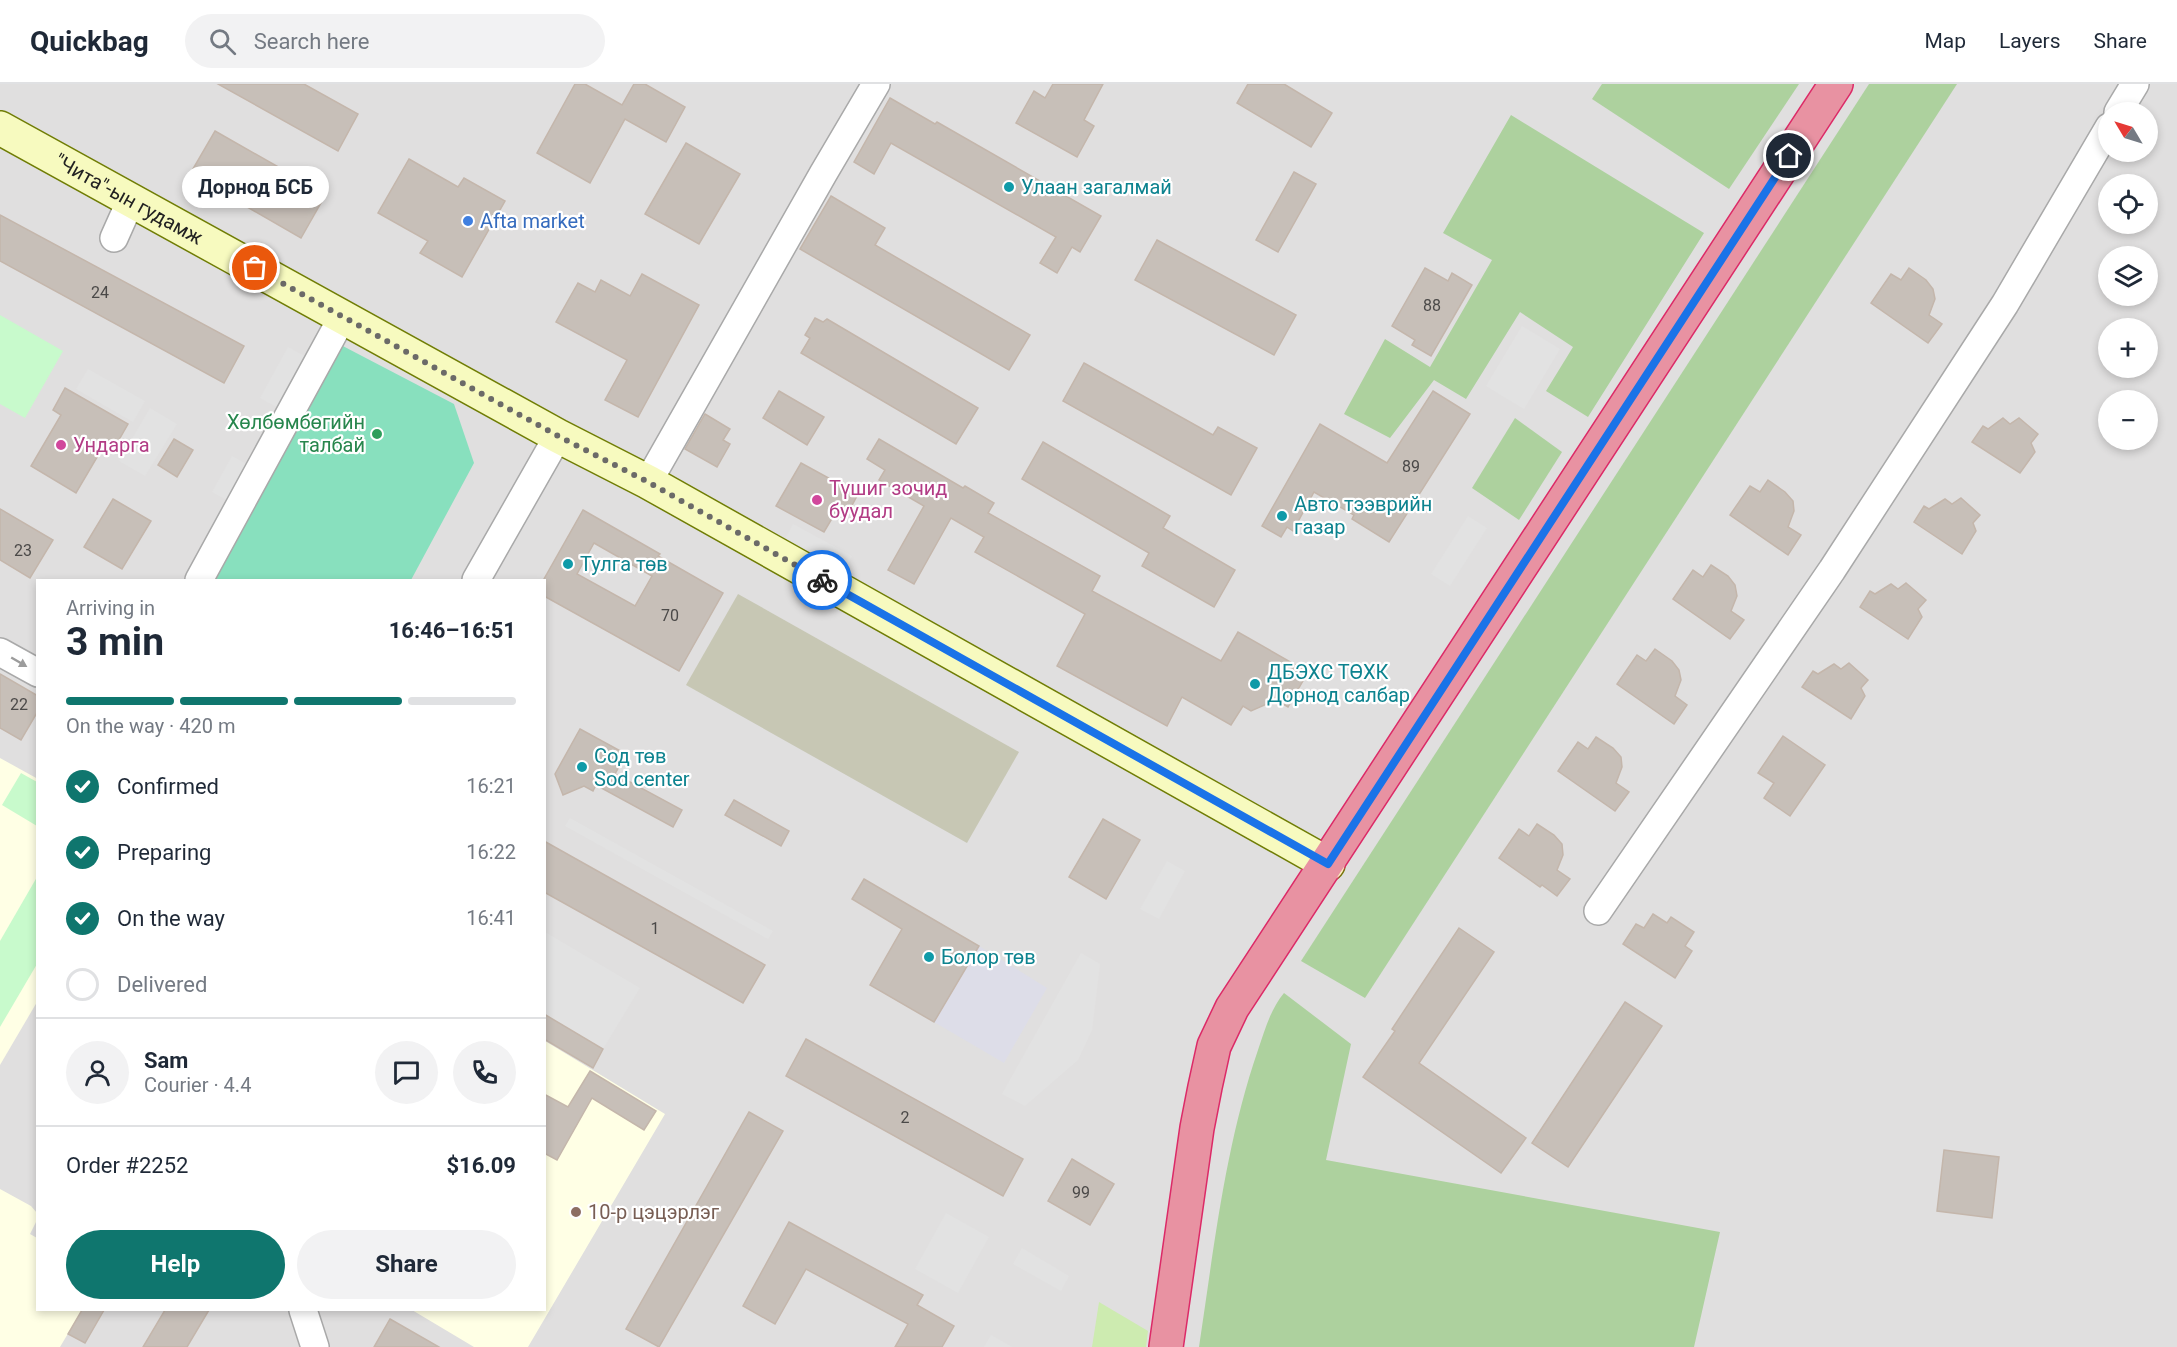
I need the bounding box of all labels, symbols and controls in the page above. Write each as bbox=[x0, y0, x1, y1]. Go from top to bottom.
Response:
search box bbox=[185, 14, 605, 68]
text: Quickbag bbox=[30, 25, 149, 58]
icon: search bbox=[206, 25, 239, 58]
text: Search here bbox=[254, 29, 369, 54]
text: Map bbox=[1924, 29, 1966, 53]
text: Layers bbox=[1999, 29, 2060, 53]
text: Share bbox=[2093, 29, 2147, 53]
north arrow bbox=[2098, 102, 2158, 162]
map controls bbox=[2098, 102, 2158, 450]
pin bbox=[1763, 130, 1814, 181]
icon: home bbox=[1772, 139, 1805, 172]
street label: "Чита"-ын гудамж bbox=[50, 148, 208, 250]
callout: Дорнод БСБ bbox=[182, 166, 328, 208]
button: locate bbox=[2098, 174, 2158, 234]
text: Дорнод БСБ bbox=[198, 175, 313, 199]
place label: Улаан загалмай bbox=[1021, 175, 1172, 199]
marker: Улаан загалмай bbox=[1002, 180, 1016, 194]
place label: Afta market bbox=[480, 209, 585, 233]
marker: Afta market bbox=[461, 214, 475, 228]
pin bbox=[229, 242, 280, 293]
button: layers bbox=[2098, 246, 2158, 306]
icon: bag bbox=[238, 251, 271, 284]
house number: 24 bbox=[91, 283, 109, 302]
house number: 88 bbox=[1423, 296, 1441, 315]
button: + bbox=[2098, 318, 2158, 378]
button: − bbox=[2098, 390, 2158, 450]
place label: Хөлбөмбөгийн талбай bbox=[227, 410, 365, 457]
marker: Хөлбөмбөгийн талбай bbox=[370, 427, 384, 441]
place label: Ундарга bbox=[73, 433, 150, 457]
marker: Ундарга bbox=[54, 438, 68, 452]
house number: 89 bbox=[1402, 457, 1420, 476]
place label: Түшиг зочид буудал bbox=[829, 476, 947, 523]
place label: Авто тээврийн газар bbox=[1294, 492, 1432, 539]
marker: Түшиг зочид буудал bbox=[810, 493, 824, 507]
marker: Авто тээврийн газар bbox=[1275, 509, 1289, 523]
house number: 23 bbox=[14, 541, 32, 560]
courier bbox=[792, 550, 852, 610]
place label: Тулга төв bbox=[580, 552, 668, 576]
marker: Тулга төв bbox=[561, 557, 575, 571]
icon: bike bbox=[806, 564, 839, 597]
text: Arriving in bbox=[66, 596, 155, 620]
house number: 70 bbox=[661, 606, 679, 625]
text: 16:46–16:51 bbox=[389, 618, 516, 643]
text: 3 min bbox=[66, 619, 164, 665]
one-way arrow bbox=[11, 657, 27, 668]
place label: ДБЭХС ТӨХК Дорнод салбар bbox=[1267, 660, 1410, 707]
marker: ДБЭХС ТӨХК Дорнод салбар bbox=[1248, 677, 1262, 691]
house number: 22 bbox=[10, 695, 28, 714]
text: On the way · 420 m bbox=[66, 714, 235, 738]
place label: Сод төв Sod center bbox=[594, 744, 690, 791]
marker: Сод төв Sod center bbox=[575, 760, 589, 774]
icon: check bbox=[66, 770, 99, 803]
text: Confirmed bbox=[117, 774, 219, 799]
text: 16:21 bbox=[466, 774, 516, 798]
icon: check bbox=[66, 836, 99, 869]
text: Preparing bbox=[117, 840, 211, 865]
text: 16:22 bbox=[466, 840, 516, 864]
icon: check bbox=[66, 902, 99, 935]
text: On the way bbox=[117, 906, 225, 931]
text: 16:41 bbox=[466, 906, 516, 930]
house number: 1 bbox=[651, 919, 660, 938]
place label: Болор төв bbox=[941, 945, 1036, 969]
marker: Болор төв bbox=[922, 950, 936, 964]
text: Delivered bbox=[117, 972, 207, 997]
button: person bbox=[66, 1041, 129, 1104]
button: chat bbox=[375, 1041, 438, 1104]
button: phone bbox=[453, 1041, 516, 1104]
text: Sam bbox=[144, 1048, 188, 1073]
text: Courier · 4.4 bbox=[144, 1073, 251, 1097]
house number: 2 bbox=[901, 1108, 910, 1127]
text: Order #2252 bbox=[66, 1153, 188, 1178]
text: $16.09 bbox=[447, 1153, 516, 1178]
house number: 99 bbox=[1072, 1183, 1090, 1202]
place label: 10-р цэцэрлэг bbox=[588, 1200, 720, 1224]
marker: 10-р цэцэрлэг bbox=[569, 1205, 583, 1219]
button: Help bbox=[66, 1230, 285, 1299]
button: Share bbox=[297, 1230, 516, 1299]

